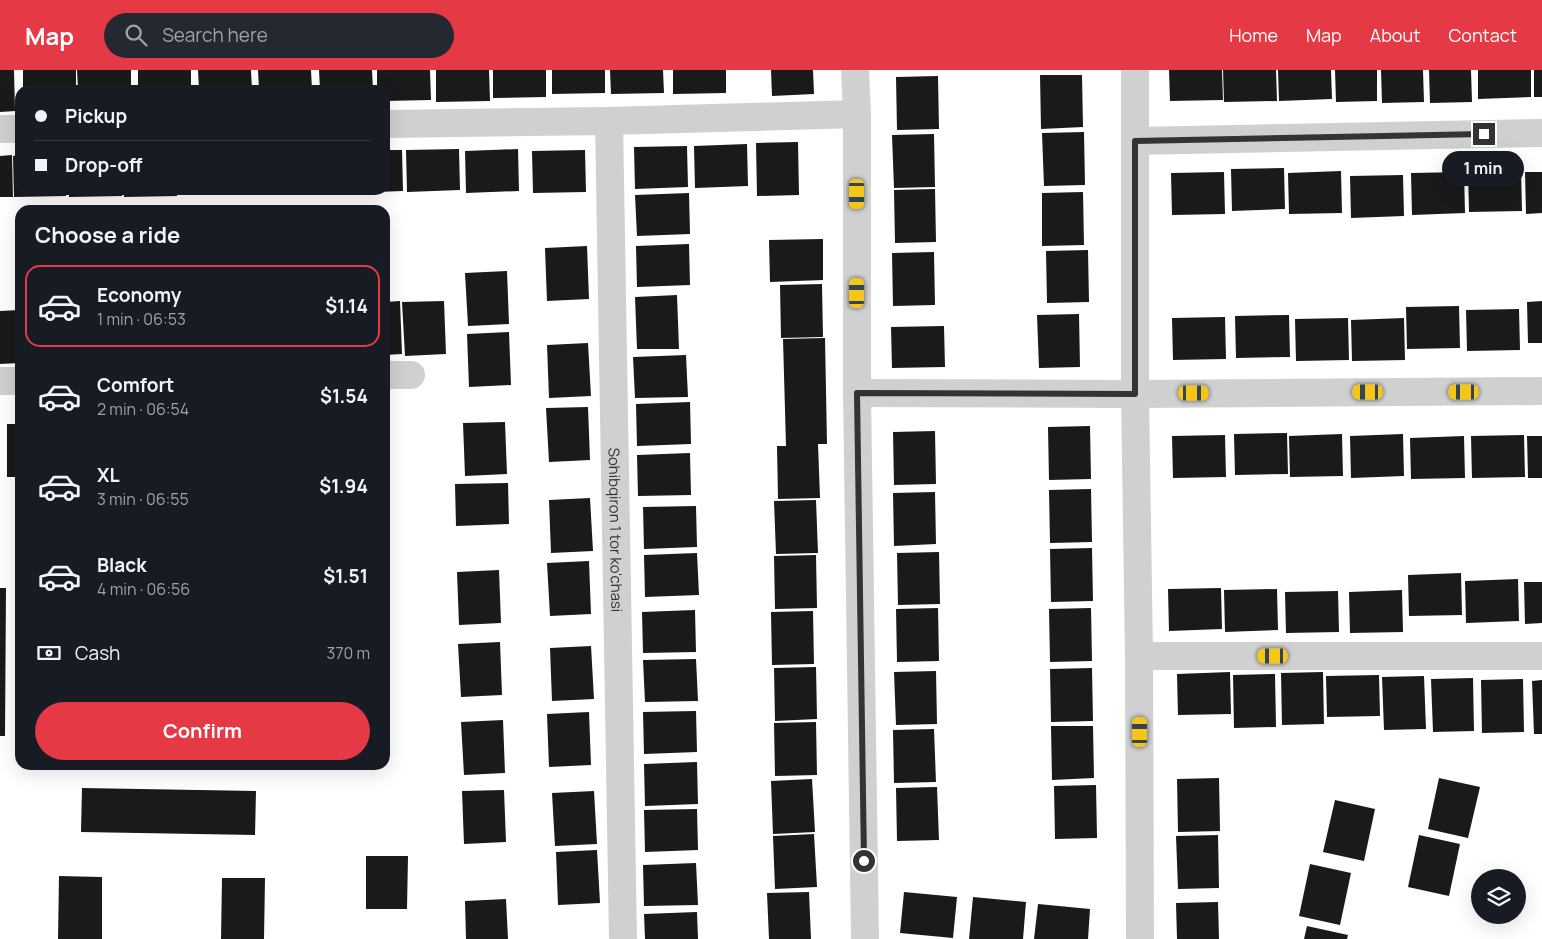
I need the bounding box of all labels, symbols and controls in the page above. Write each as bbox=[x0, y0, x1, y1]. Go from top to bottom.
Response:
search box bbox=[104, 13, 454, 58]
text: Map bbox=[25, 19, 74, 52]
icon: search bbox=[122, 21, 150, 49]
text: Search here bbox=[162, 22, 268, 48]
text: Home bbox=[1229, 23, 1278, 47]
text: Map bbox=[1306, 23, 1342, 47]
text: About bbox=[1370, 23, 1420, 47]
text: Contact bbox=[1448, 23, 1517, 47]
text: Pickup bbox=[65, 103, 127, 129]
route end bbox=[1473, 123, 1495, 145]
text: Drop-off bbox=[65, 152, 142, 178]
callout: 1 min bbox=[1443, 152, 1525, 186]
text: 1 min bbox=[1463, 157, 1503, 179]
car bbox=[849, 179, 864, 209]
text: Choose a ride bbox=[35, 220, 180, 250]
car bbox=[849, 278, 864, 308]
text: Economy bbox=[97, 282, 181, 308]
icon: car bbox=[37, 284, 82, 329]
text: $1.14 bbox=[325, 293, 368, 319]
text: 1 min · 06:53 bbox=[97, 308, 186, 330]
text: Comfort bbox=[97, 372, 174, 398]
icon: car bbox=[37, 374, 82, 419]
text: $1.54 bbox=[320, 383, 368, 409]
car bbox=[1353, 385, 1383, 400]
car bbox=[1449, 385, 1479, 400]
car bbox=[1179, 386, 1209, 401]
text: 2 min · 06:54 bbox=[97, 398, 189, 420]
street label: Sohibqiron 1 tor ko'chasi bbox=[604, 447, 628, 612]
text: XL bbox=[97, 462, 120, 488]
icon: car bbox=[37, 464, 82, 509]
text: $1.94 bbox=[319, 473, 368, 499]
text: 3 min · 06:55 bbox=[97, 488, 189, 510]
text: Black bbox=[97, 552, 146, 578]
icon: car bbox=[37, 554, 82, 599]
text: $1.51 bbox=[323, 563, 368, 589]
text: 4 min · 06:56 bbox=[97, 578, 190, 600]
icon: cash bbox=[35, 639, 63, 667]
text: Cash bbox=[75, 640, 120, 666]
text: 370 m bbox=[327, 642, 370, 664]
car bbox=[1258, 649, 1288, 664]
button: Confirm bbox=[35, 702, 370, 760]
car bbox=[1132, 717, 1147, 747]
route start bbox=[853, 850, 875, 872]
map controls bbox=[1471, 869, 1526, 924]
button: layers bbox=[1471, 869, 1526, 924]

